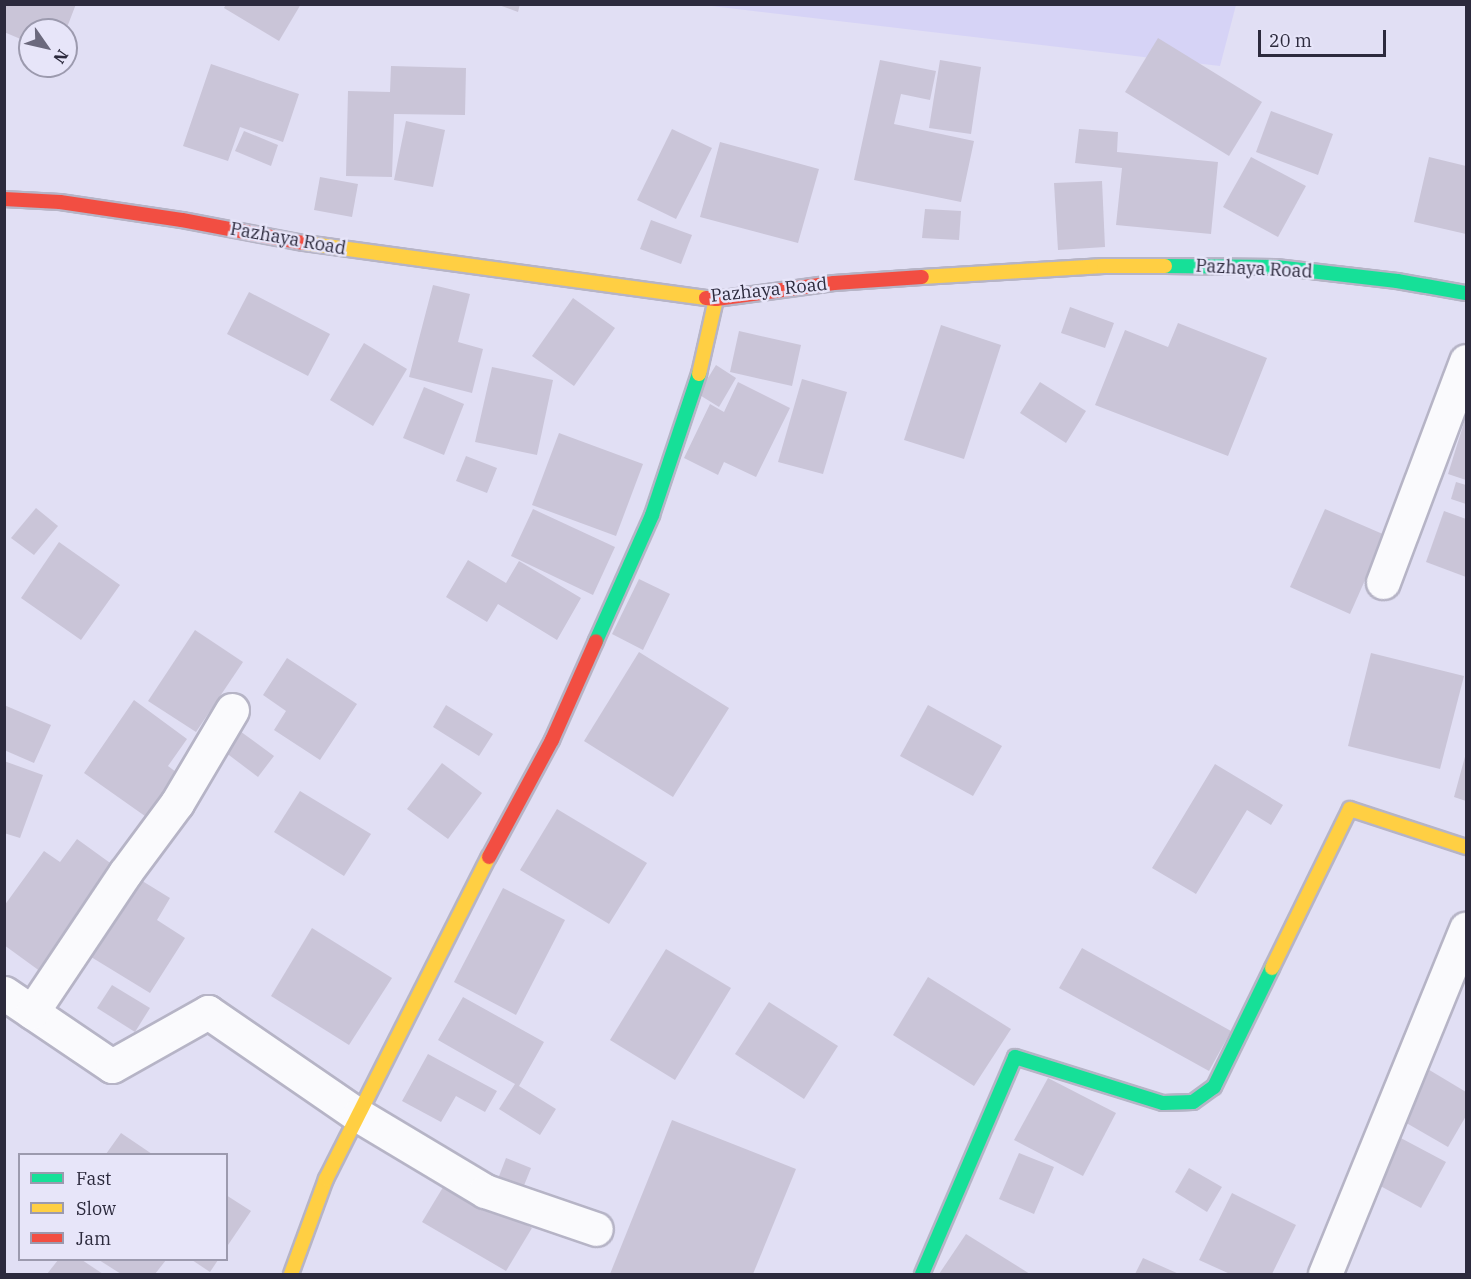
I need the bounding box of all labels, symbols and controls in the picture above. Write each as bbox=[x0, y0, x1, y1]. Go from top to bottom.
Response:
north arrow bbox=[18, 18, 78, 78]
scale bar bbox=[1261, 18, 1388, 56]
text: 20 m bbox=[1269, 29, 1312, 52]
text: N bbox=[49, 46, 73, 68]
street label: Pazhaya Road bbox=[228, 218, 348, 260]
street label: Pazhaya Road bbox=[1195, 255, 1313, 283]
street label: Pazhaya Road bbox=[710, 273, 828, 307]
legend bbox=[18, 1153, 228, 1261]
text: Fast bbox=[76, 1167, 111, 1190]
text: Slow bbox=[76, 1197, 116, 1220]
text: Jam bbox=[76, 1227, 111, 1250]

